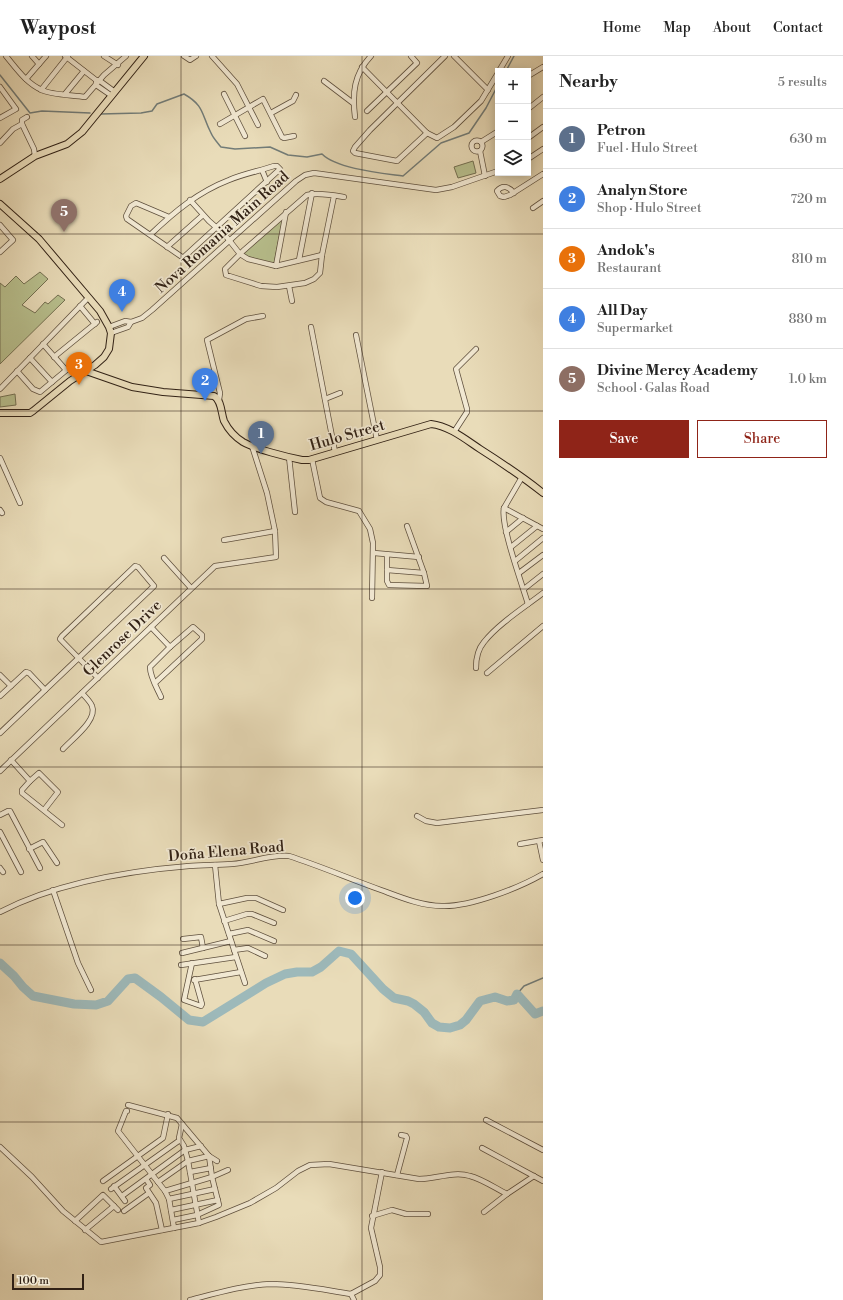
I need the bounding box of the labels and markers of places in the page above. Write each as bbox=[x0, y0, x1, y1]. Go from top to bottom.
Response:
pin: 5 bbox=[51, 199, 77, 232]
pin: 4 bbox=[109, 279, 135, 312]
pin: 3 bbox=[66, 352, 92, 385]
pin: 2 bbox=[192, 368, 218, 401]
pin: 1 bbox=[248, 421, 274, 454]

